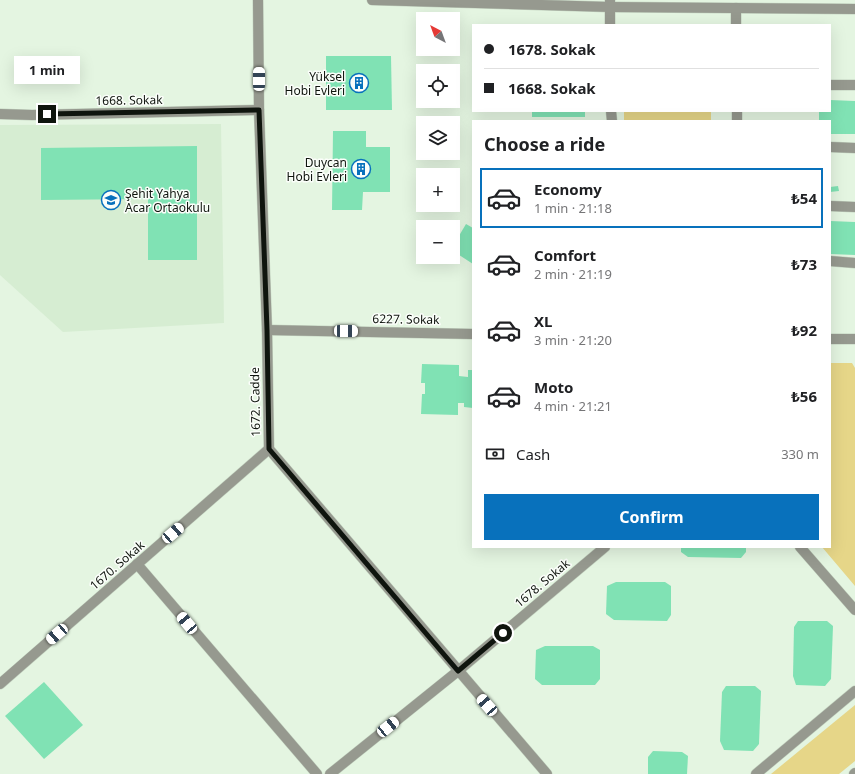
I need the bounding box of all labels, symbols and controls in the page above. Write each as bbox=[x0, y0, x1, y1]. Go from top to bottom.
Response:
north arrow bbox=[416, 12, 460, 56]
map controls bbox=[416, 12, 460, 264]
text: 1678. Sokak bbox=[508, 39, 596, 59]
callout: 1 min bbox=[14, 56, 80, 84]
text: 1 min bbox=[29, 61, 65, 79]
button: locate bbox=[416, 64, 460, 108]
car bbox=[253, 67, 265, 91]
place label: Yüksel Hobi Evleri bbox=[285, 68, 345, 99]
building icon: Yüksel Hobi Evleri bbox=[348, 72, 370, 94]
text: 1668. Sokak bbox=[508, 78, 596, 98]
street label: 1668. Sokak bbox=[95, 91, 163, 109]
route end bbox=[38, 105, 56, 123]
button: layers bbox=[416, 116, 460, 160]
text: Choose a ride bbox=[484, 132, 605, 156]
place label: Duycan Hobi Evleri bbox=[287, 154, 347, 185]
building icon: Duycan Hobi Evleri bbox=[350, 158, 372, 180]
button: + bbox=[416, 168, 460, 212]
text: Economy bbox=[534, 179, 602, 199]
icon: car bbox=[486, 180, 522, 216]
place label: Şehit Yahya Acar Ortaokulu bbox=[125, 185, 210, 216]
text: ₺54 bbox=[791, 188, 817, 208]
school or university icon: Şehit Yahya Acar Ortaokulu bbox=[100, 189, 122, 211]
text: 1 min · 21:18 bbox=[534, 199, 612, 217]
button: − bbox=[416, 220, 460, 264]
text: Comfort bbox=[534, 245, 596, 265]
icon: car bbox=[486, 246, 522, 282]
text: ₺73 bbox=[791, 254, 817, 274]
text: 2 min · 21:19 bbox=[534, 265, 612, 283]
street label: 6227. Sokak bbox=[372, 310, 440, 328]
text: XL bbox=[534, 311, 552, 331]
icon: car bbox=[486, 312, 522, 348]
text: ₺92 bbox=[791, 320, 817, 340]
car bbox=[334, 325, 358, 337]
text: 3 min · 21:20 bbox=[534, 331, 612, 349]
street label: 1672. Cadde bbox=[246, 367, 264, 437]
text: Moto bbox=[534, 377, 573, 397]
icon: car bbox=[486, 378, 522, 414]
text: ₺56 bbox=[791, 386, 817, 406]
text: 4 min · 21:21 bbox=[534, 397, 612, 415]
icon: cash bbox=[484, 443, 506, 465]
text: Cash bbox=[516, 444, 550, 464]
text: 330 m bbox=[781, 445, 819, 463]
button: Confirm bbox=[484, 494, 819, 540]
car bbox=[160, 521, 186, 545]
street label: 1670. Sokak bbox=[86, 536, 148, 593]
street label: 1678. Sokak bbox=[511, 555, 574, 611]
car bbox=[175, 610, 199, 636]
car bbox=[44, 622, 70, 646]
route start bbox=[494, 624, 512, 642]
car bbox=[475, 692, 499, 718]
car bbox=[375, 715, 401, 739]

